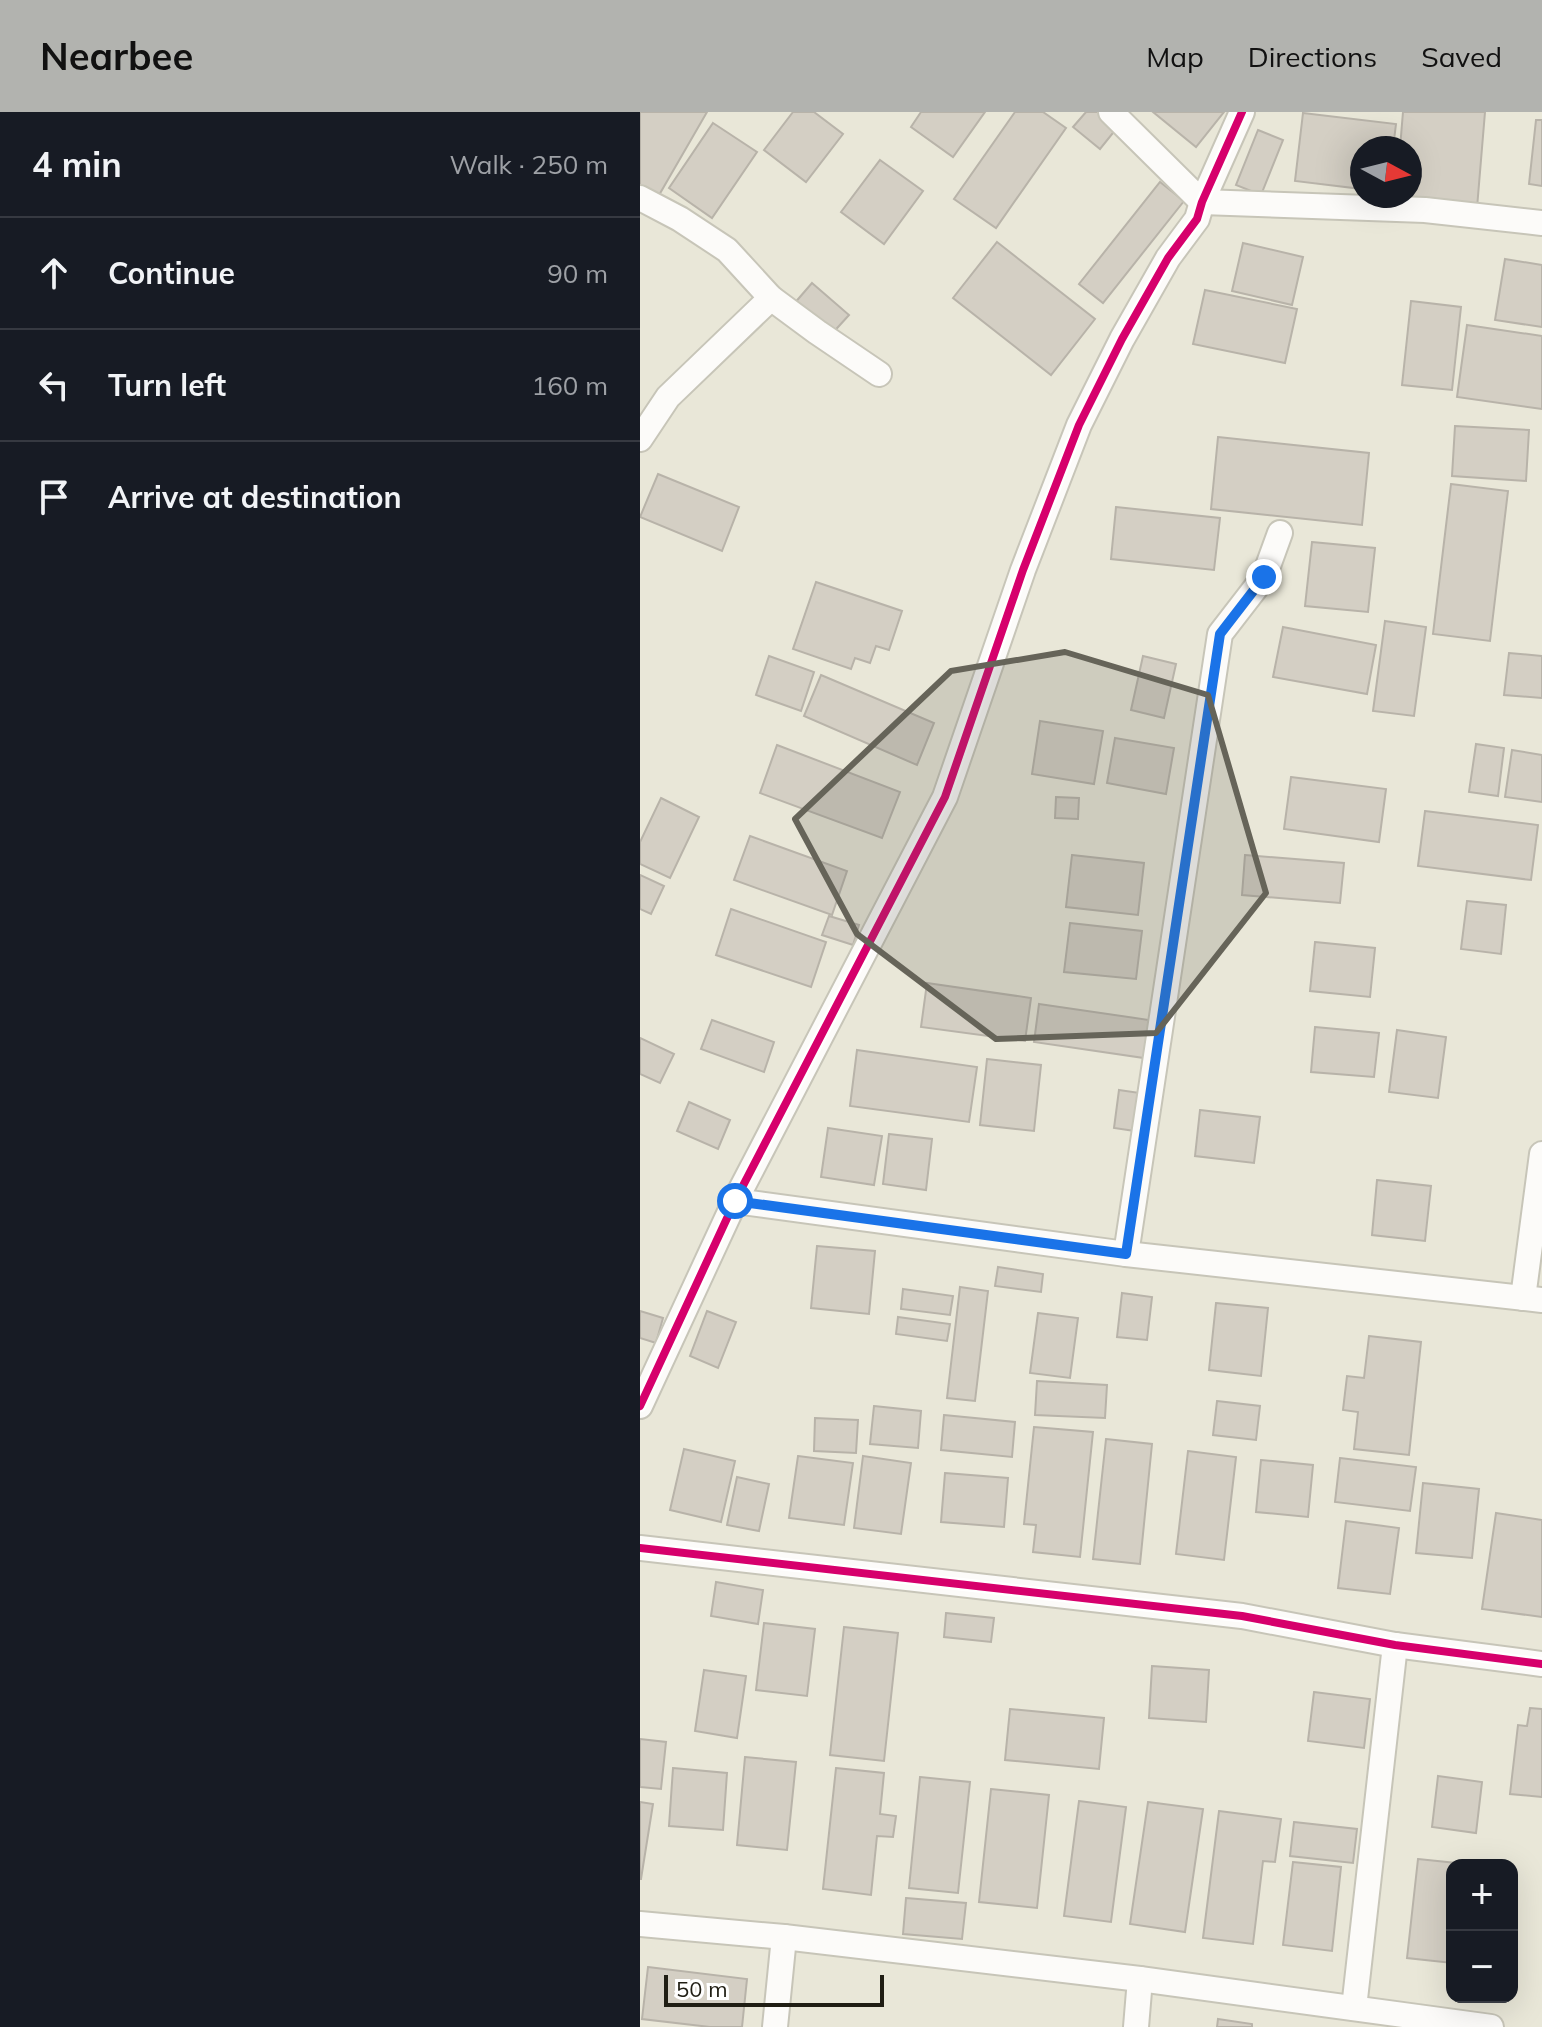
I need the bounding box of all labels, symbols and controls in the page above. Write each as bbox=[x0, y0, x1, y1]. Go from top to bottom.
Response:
text: Nearbee bbox=[40, 32, 193, 80]
text: Map bbox=[1146, 39, 1204, 74]
text: Directions bbox=[1248, 39, 1377, 74]
text: Saved bbox=[1421, 39, 1502, 74]
north arrow bbox=[1350, 136, 1422, 208]
text: 4 min bbox=[32, 143, 122, 186]
text: Walk · 250 m bbox=[449, 148, 608, 181]
icon: ahead bbox=[32, 251, 76, 295]
text: Continue bbox=[108, 254, 235, 292]
text: 90 m bbox=[547, 257, 608, 290]
icon: left bbox=[32, 363, 76, 407]
text: Turn left bbox=[108, 366, 226, 404]
text: 160 m bbox=[532, 369, 608, 402]
icon: arrive bbox=[32, 475, 76, 519]
text: Arrive at destination bbox=[108, 478, 402, 516]
route end bbox=[1246, 559, 1282, 595]
route start bbox=[717, 1183, 753, 1219]
map controls bbox=[1446, 1859, 1518, 2003]
button: + bbox=[1446, 1859, 1518, 1931]
button: − bbox=[1446, 1931, 1518, 2003]
scale bar bbox=[664, 1971, 884, 2007]
text: 50 m bbox=[676, 1975, 727, 2003]

